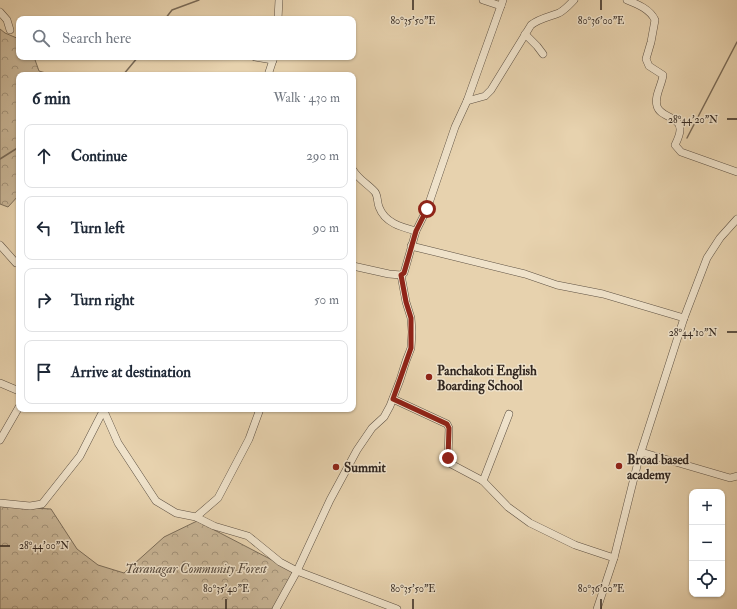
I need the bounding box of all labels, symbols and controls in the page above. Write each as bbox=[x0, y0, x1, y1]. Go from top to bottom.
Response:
text: 80°35'50"E bbox=[390, 15, 436, 27]
text: 80°36'00"E bbox=[578, 15, 624, 27]
search box bbox=[16, 16, 356, 60]
icon: search bbox=[30, 27, 52, 49]
text: Search here bbox=[62, 29, 131, 48]
text: 6 min bbox=[32, 88, 71, 109]
text: Walk · 430 m bbox=[274, 90, 340, 106]
text: 28°44'20"N bbox=[668, 114, 718, 126]
icon: ahead bbox=[33, 145, 55, 167]
text: Continue bbox=[71, 147, 127, 166]
text: 290 m bbox=[306, 148, 339, 164]
route start bbox=[418, 200, 436, 218]
icon: left bbox=[33, 217, 55, 239]
text: Turn left bbox=[71, 219, 125, 238]
text: 90 m bbox=[313, 220, 339, 236]
icon: right bbox=[33, 289, 55, 311]
text: Turn right bbox=[71, 291, 134, 310]
text: 50 m bbox=[314, 292, 339, 308]
text: 28°44'10"N bbox=[669, 327, 717, 339]
icon: arrive bbox=[33, 361, 55, 383]
text: Arrive at destination bbox=[71, 363, 191, 382]
place label: Panchakoti English Boarding School bbox=[437, 363, 537, 395]
marker: Panchakoti English Boarding School bbox=[424, 372, 434, 382]
route end bbox=[439, 449, 457, 467]
place label: Broad based academy bbox=[627, 452, 690, 484]
place label: Summit bbox=[344, 460, 386, 476]
marker: Broad based academy bbox=[614, 461, 624, 471]
marker: Summit bbox=[331, 462, 341, 472]
map controls bbox=[689, 489, 725, 597]
button: + bbox=[689, 489, 725, 525]
button: − bbox=[689, 525, 725, 561]
text: 28°44'00"N bbox=[19, 540, 69, 552]
park label: Taranagar Community Forest bbox=[125, 561, 268, 577]
button: locate bbox=[689, 561, 725, 597]
text: 80°35'40"E bbox=[203, 583, 249, 595]
text: 80°35'50"E bbox=[390, 583, 436, 595]
text: 80°36'00"E bbox=[578, 583, 624, 595]

